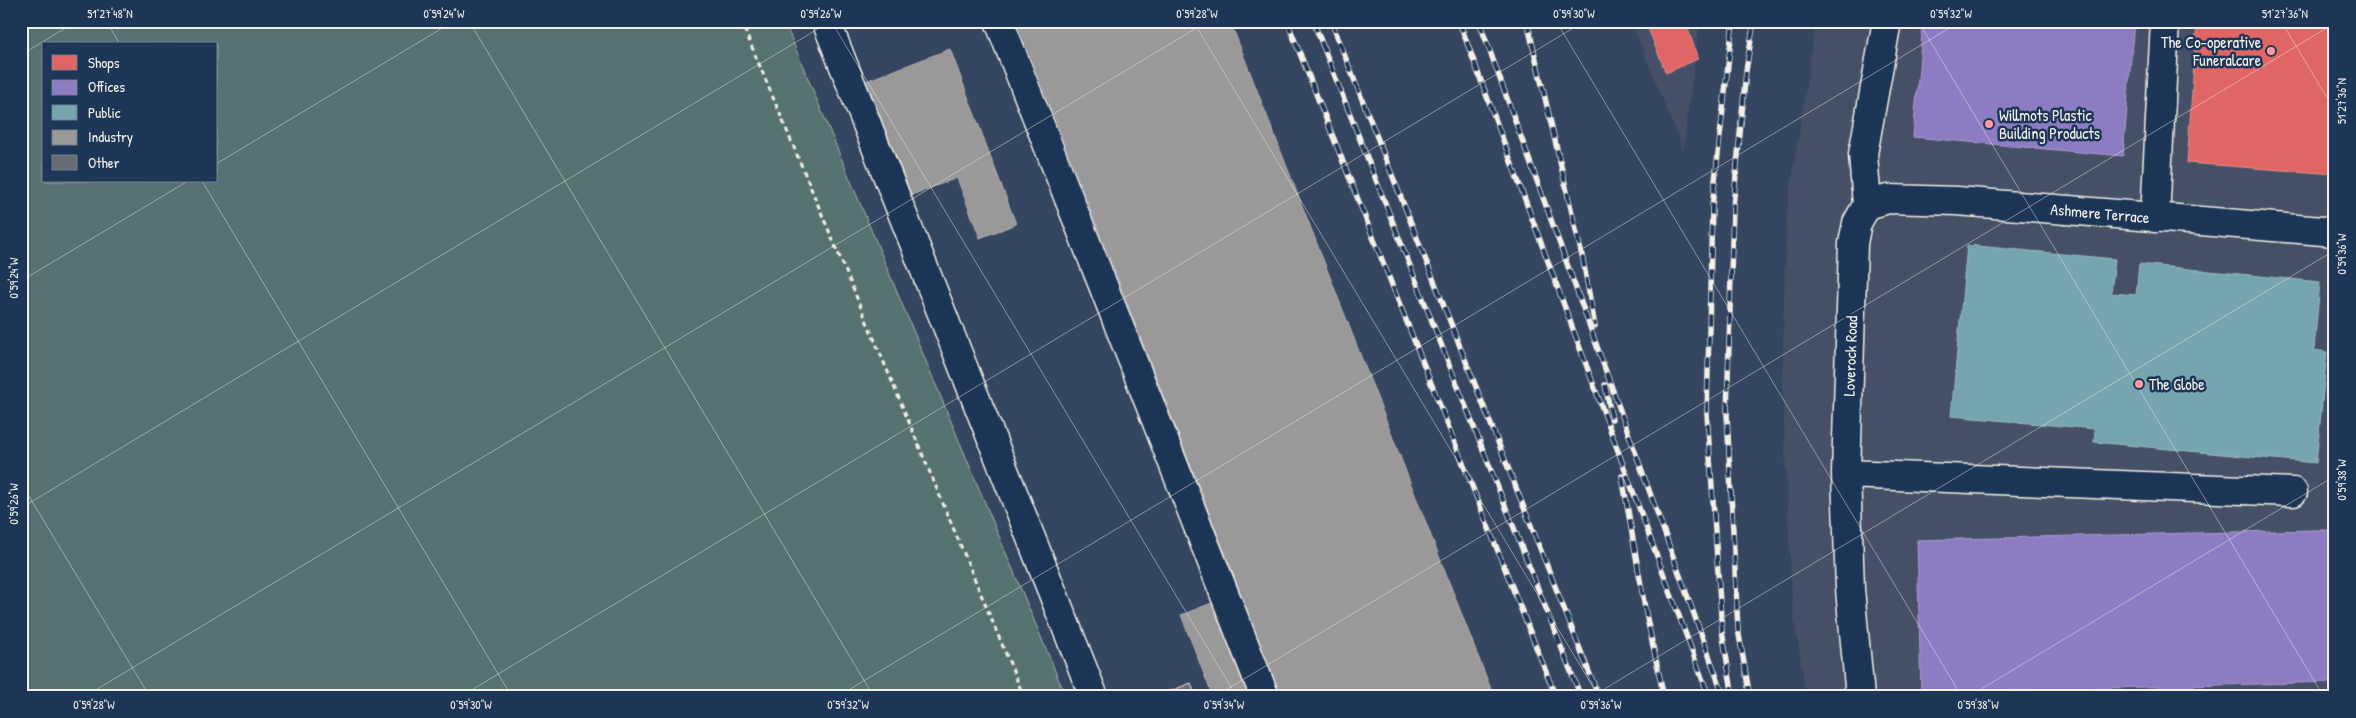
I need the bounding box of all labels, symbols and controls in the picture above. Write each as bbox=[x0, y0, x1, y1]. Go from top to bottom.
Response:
text: 51°27'48"N bbox=[87, 5, 133, 22]
text: 0°59'24"W bbox=[424, 5, 465, 22]
text: 0°59'26"W bbox=[800, 5, 842, 22]
text: 0°59'28"W bbox=[1176, 5, 1218, 22]
text: 0°59'30"W bbox=[1553, 5, 1595, 22]
text: 0°59'32"W bbox=[1930, 5, 1972, 22]
text: 51°27'36"N bbox=[2262, 5, 2308, 22]
place label: The Co-operative Funeralcare bbox=[2161, 31, 2262, 71]
legend bbox=[42, 42, 218, 182]
marker: The Co-operative Funeralcare bbox=[2265, 45, 2277, 57]
text: Shops bbox=[88, 52, 120, 73]
text: Offices bbox=[88, 76, 125, 97]
text: 51°27'36"N bbox=[2333, 78, 2350, 124]
text: Public bbox=[88, 102, 121, 123]
place label: Willmots Plastic Building Products bbox=[1999, 104, 2100, 144]
marker: Willmots Plastic Building Products bbox=[1983, 118, 1995, 130]
text: Industry bbox=[88, 126, 133, 147]
text: Other bbox=[88, 152, 120, 173]
street label: Ashmere Terrace bbox=[2050, 198, 2151, 228]
text: 0°59'36"W bbox=[2333, 233, 2350, 274]
text: 0°59'24"W bbox=[5, 257, 22, 298]
street label: Loverock Road bbox=[1838, 315, 1862, 397]
place label: The Globe bbox=[2149, 373, 2205, 395]
marker: The Globe bbox=[2133, 378, 2145, 390]
text: 0°59'38"W bbox=[2333, 459, 2350, 501]
text: 0°59'26"W bbox=[5, 483, 22, 525]
text: 0°59'28"W bbox=[73, 696, 115, 713]
text: 0°59'30"W bbox=[450, 696, 492, 713]
text: 0°59'32"W bbox=[827, 696, 869, 713]
text: 0°59'34"W bbox=[1204, 696, 1245, 713]
text: 0°59'36"W bbox=[1581, 696, 1622, 713]
text: 0°59'38"W bbox=[1957, 696, 1999, 713]

